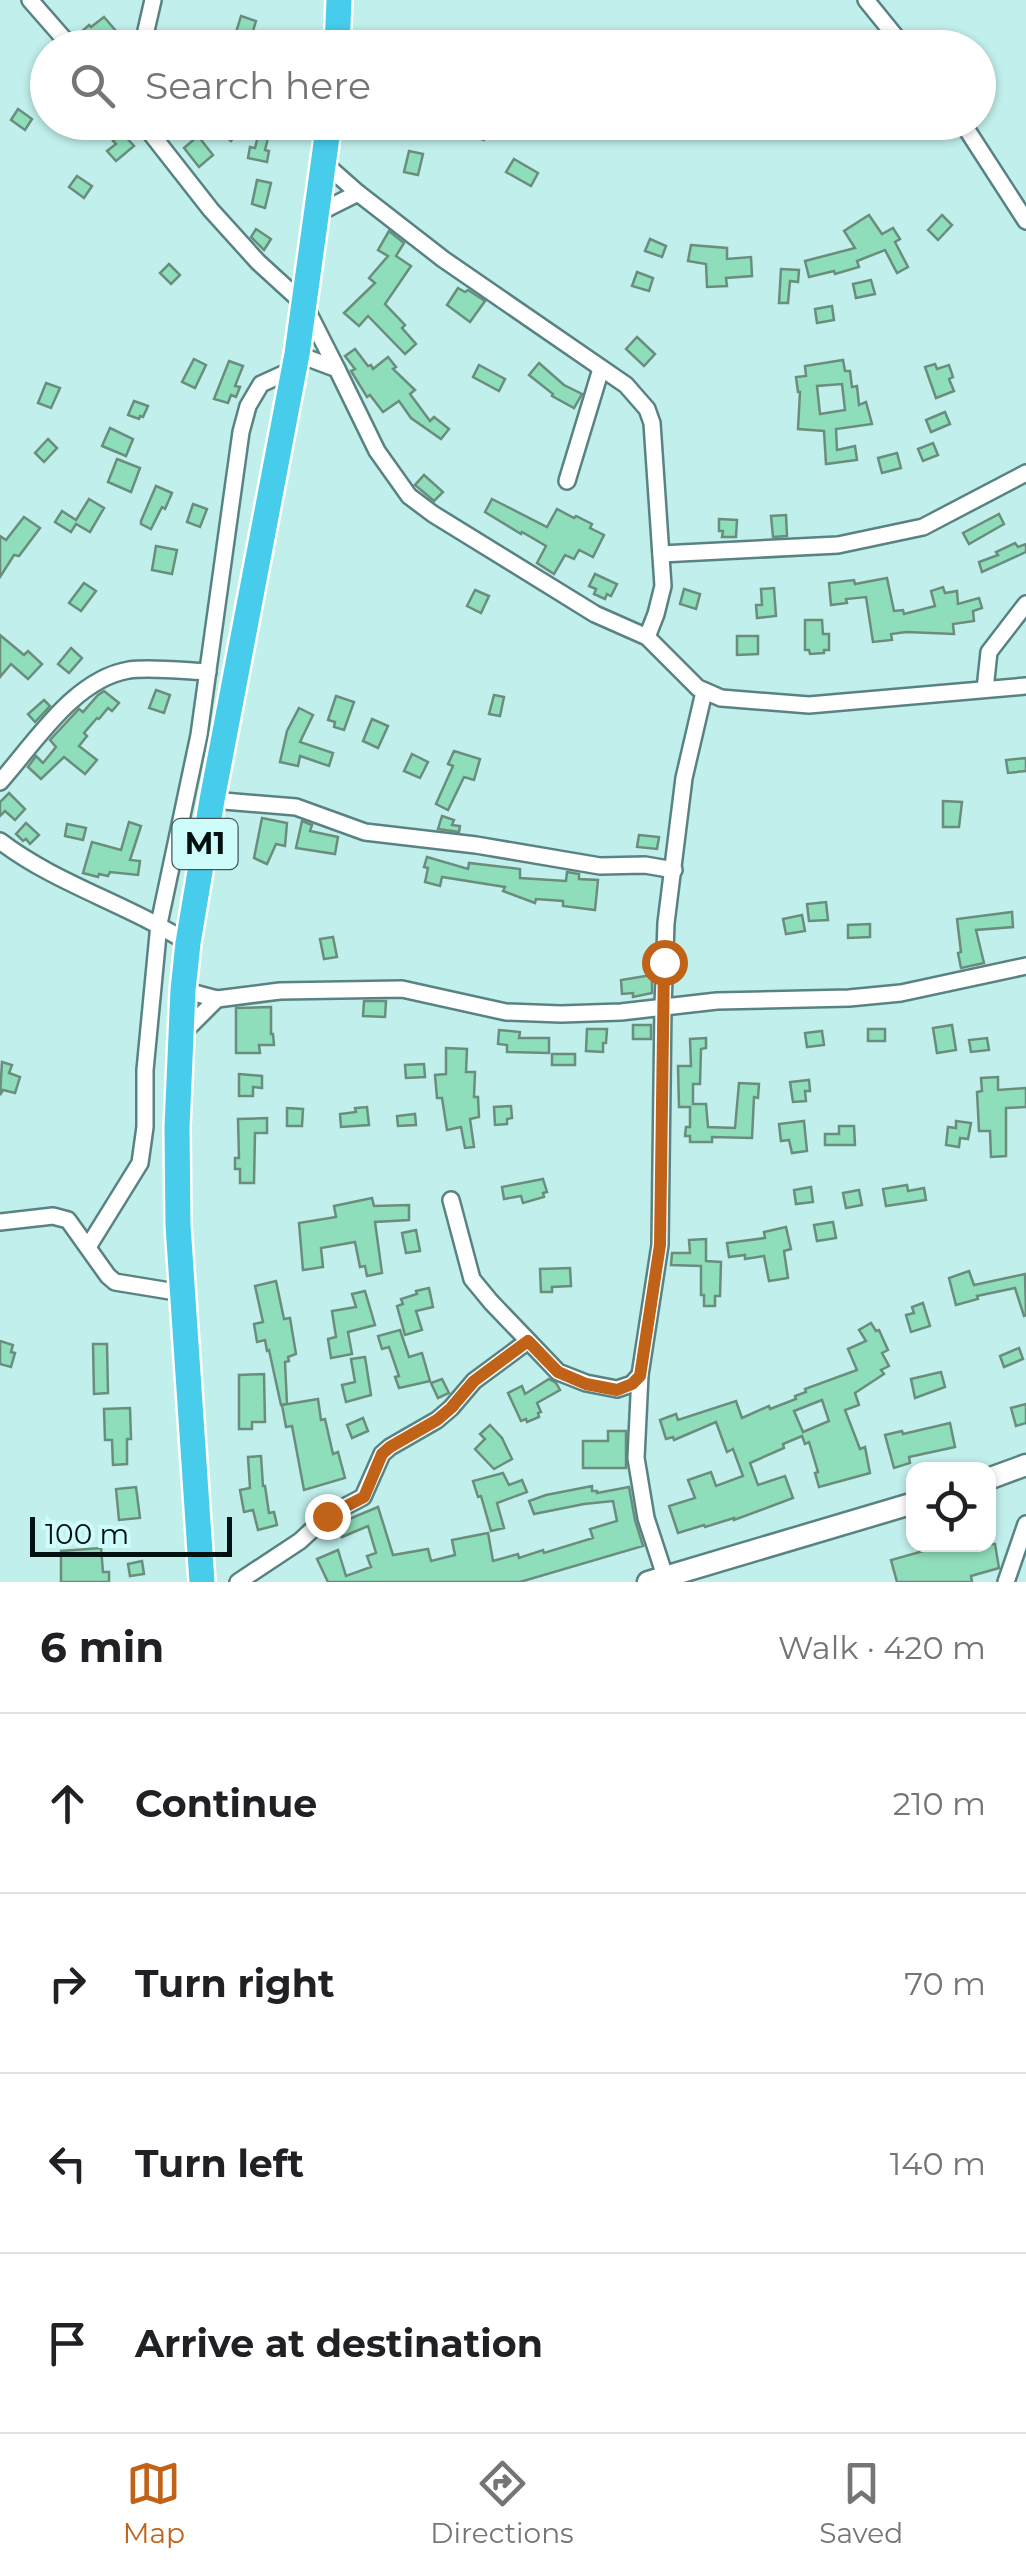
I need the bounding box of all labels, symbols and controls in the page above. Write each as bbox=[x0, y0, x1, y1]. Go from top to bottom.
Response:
search box bbox=[30, 30, 996, 140]
icon: search bbox=[65, 58, 120, 113]
text: Search here bbox=[145, 62, 371, 109]
road number: M1 bbox=[172, 819, 238, 869]
route start bbox=[642, 940, 688, 986]
map controls bbox=[906, 1462, 996, 1552]
button: locate bbox=[906, 1462, 996, 1552]
route end bbox=[305, 1494, 351, 1540]
scale bar bbox=[30, 1512, 232, 1556]
text: 100 m bbox=[45, 1517, 129, 1551]
text: 6 min bbox=[40, 1621, 164, 1673]
text: Walk · 420 m bbox=[778, 1628, 986, 1667]
icon: ahead bbox=[40, 1776, 95, 1831]
text: Continue bbox=[135, 1780, 317, 1827]
text: 210 m bbox=[893, 1784, 986, 1823]
icon: right bbox=[40, 1956, 95, 2011]
text: Turn right bbox=[135, 1960, 334, 2007]
text: 70 m bbox=[904, 1964, 986, 2003]
icon: left bbox=[40, 2136, 95, 2191]
text: Turn left bbox=[135, 2140, 304, 2187]
text: 140 m bbox=[890, 2144, 986, 2183]
icon: arrive bbox=[40, 2316, 95, 2371]
text: Arrive at destination bbox=[135, 2320, 543, 2367]
tab: Map bbox=[123, 2456, 185, 2550]
tab: Directions bbox=[430, 2456, 574, 2550]
tab: Saved bbox=[819, 2456, 903, 2550]

